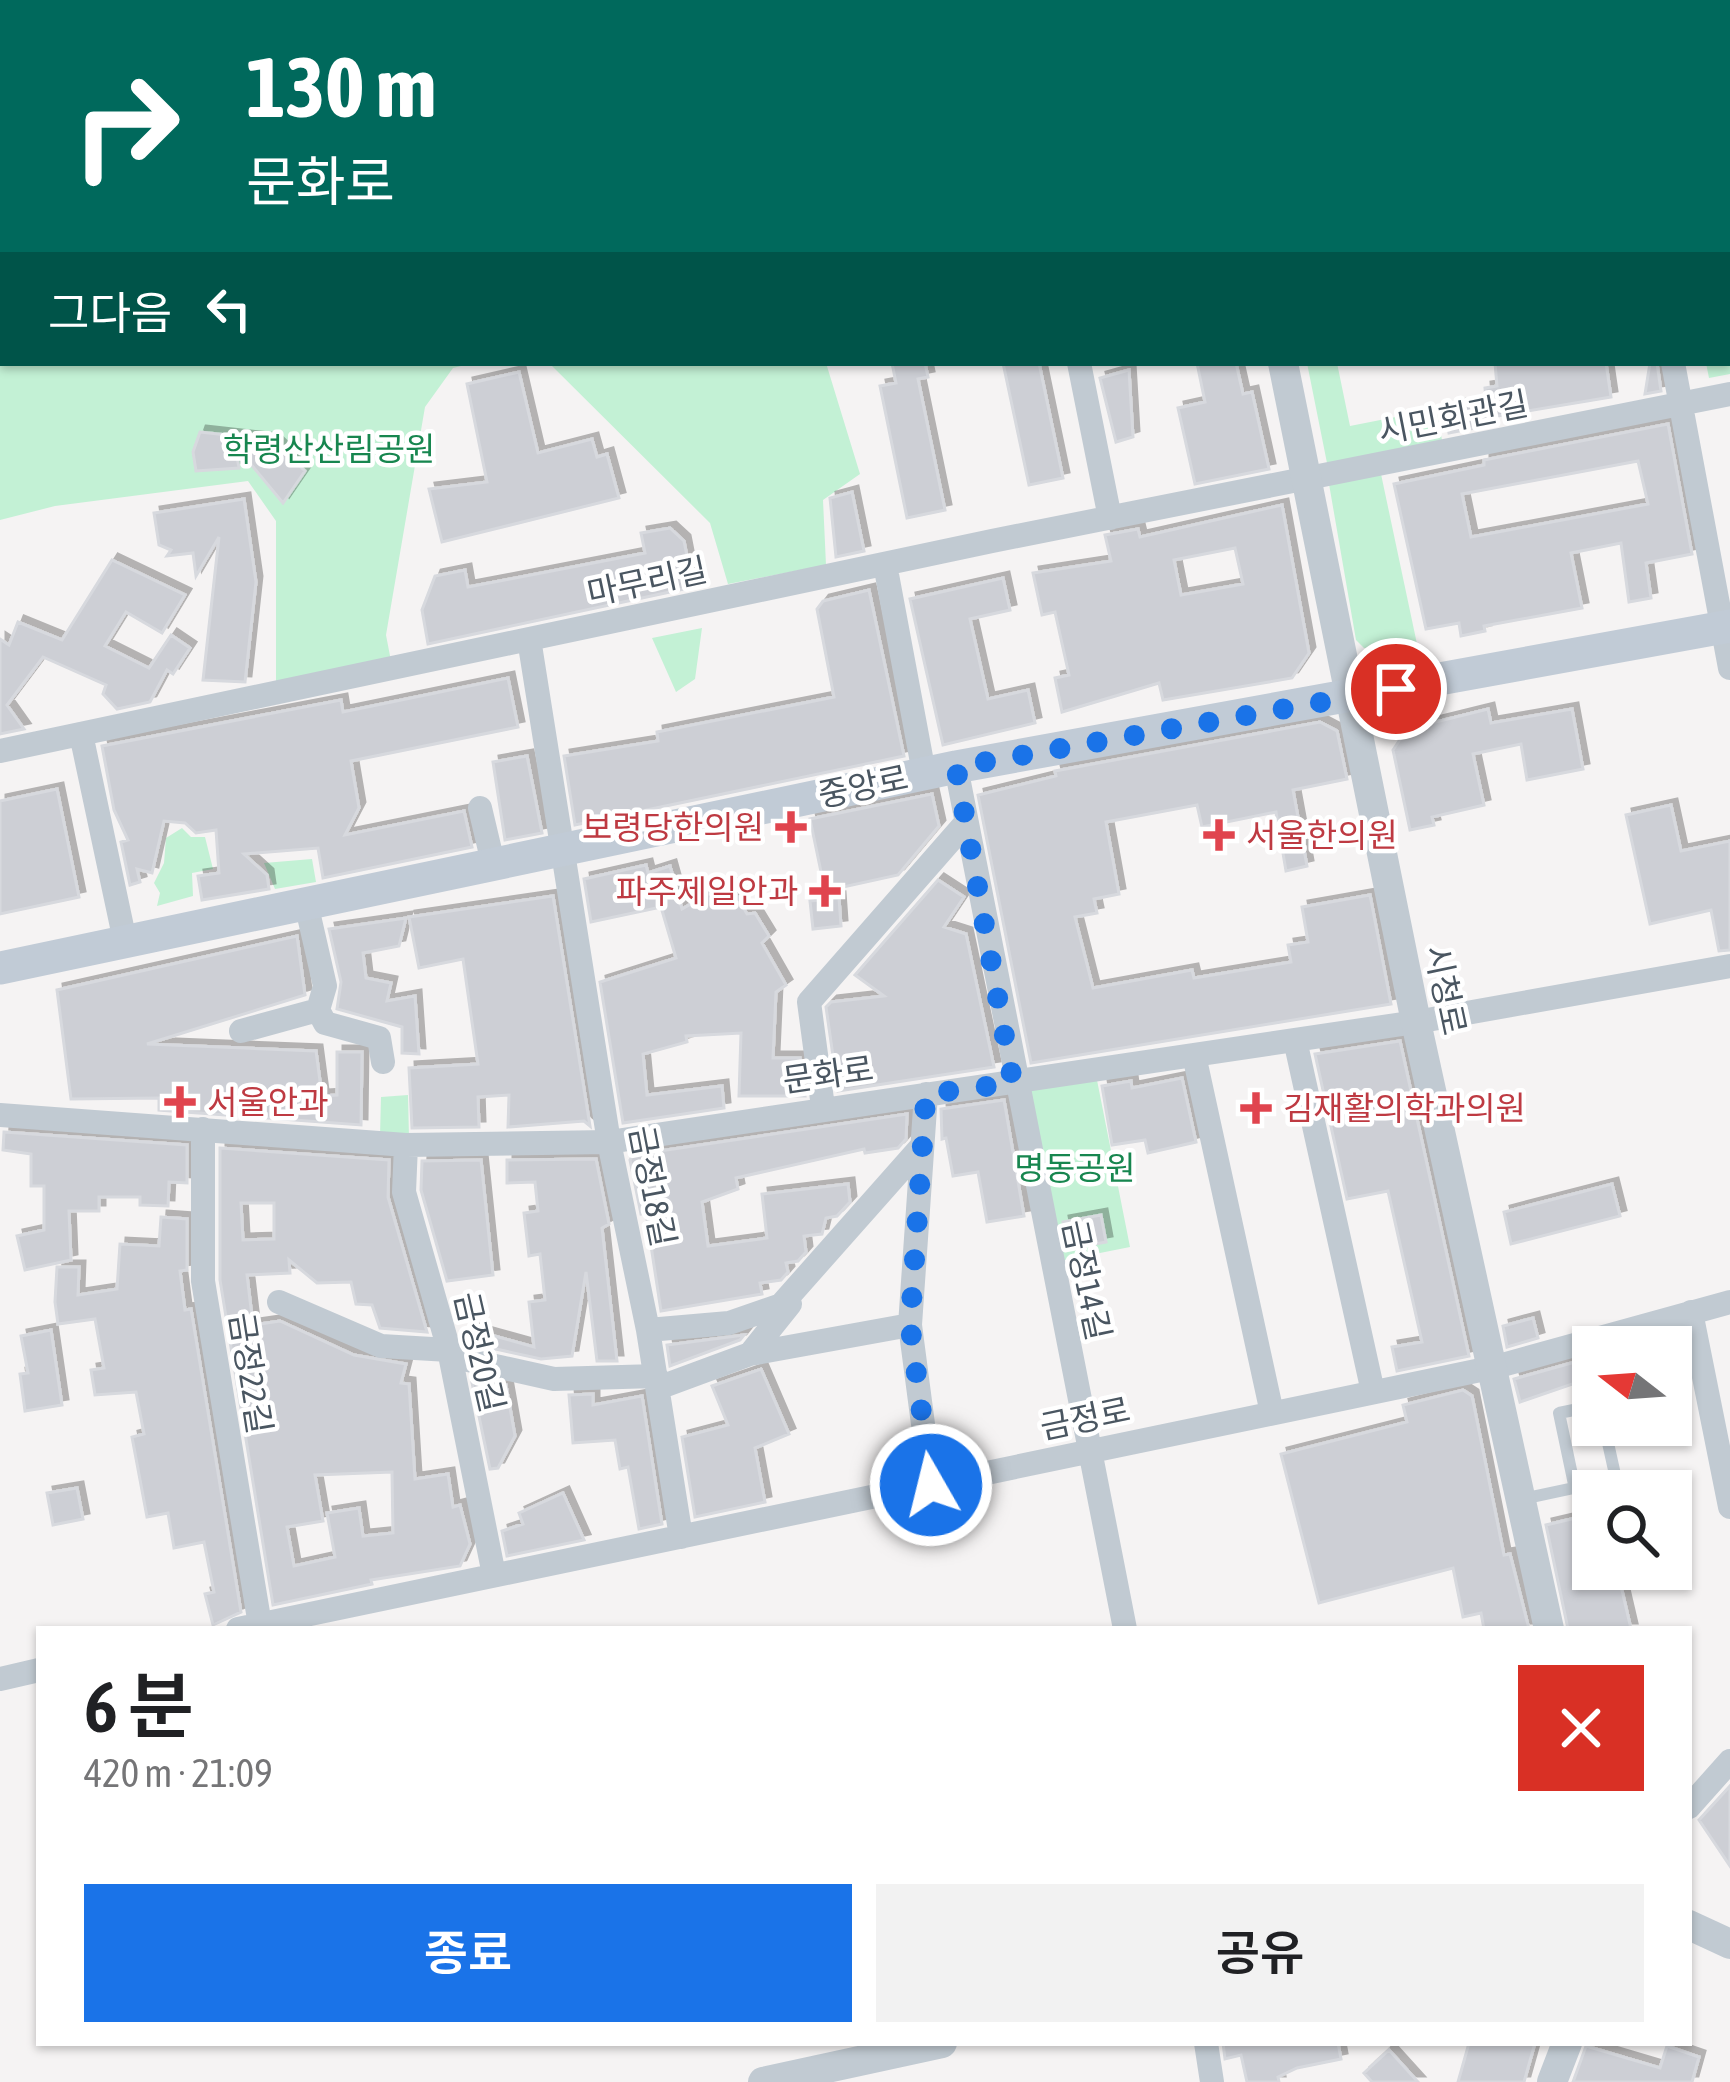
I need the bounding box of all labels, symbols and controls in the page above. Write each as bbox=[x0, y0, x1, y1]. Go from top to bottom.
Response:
text: 130 m bbox=[246, 39, 436, 135]
icon: right bbox=[48, 48, 204, 204]
text: 문화로 bbox=[246, 151, 395, 212]
icon: left bbox=[196, 276, 262, 342]
text: 그다음 bbox=[48, 287, 172, 339]
street label: 시민회관길 bbox=[1375, 384, 1531, 450]
park label: 학령산산림공원 bbox=[223, 430, 435, 468]
street label: 마무리길 bbox=[584, 550, 710, 612]
pin bbox=[1345, 638, 1447, 740]
icon: arrive bbox=[1363, 656, 1429, 722]
street label: 중앙로 bbox=[814, 758, 912, 814]
place label: 보령당한의원 bbox=[582, 808, 764, 846]
marker: 보령당한의원 bbox=[775, 811, 807, 843]
place label: 서울한의원 bbox=[1246, 816, 1398, 854]
marker: 서울한의원 bbox=[1203, 819, 1235, 851]
place label: 파주제일안과 bbox=[616, 872, 798, 910]
marker: 파주제일안과 bbox=[809, 875, 841, 907]
street label: 시청로 bbox=[1418, 941, 1474, 1039]
street label: 문화로 bbox=[780, 1049, 876, 1099]
place label: 서울안과 bbox=[207, 1083, 328, 1121]
marker: 서울안과 bbox=[164, 1086, 196, 1118]
place label: 김재활의학과의원 bbox=[1283, 1089, 1526, 1127]
marker: 김재활의학과의원 bbox=[1240, 1092, 1272, 1124]
street label: 금정18길 bbox=[623, 1122, 683, 1250]
park label: 명동공원 bbox=[1014, 1149, 1136, 1187]
street label: 금정14길 bbox=[1056, 1216, 1118, 1344]
street label: 금정20길 bbox=[448, 1288, 512, 1416]
street label: 금정22길 bbox=[223, 1310, 279, 1436]
north arrow bbox=[1572, 1326, 1692, 1446]
map controls bbox=[1572, 1326, 1692, 1590]
street label: 금정로 bbox=[1036, 1390, 1134, 1446]
position arrow bbox=[868, 1422, 994, 1548]
button: search bbox=[1572, 1470, 1692, 1590]
text: 6 분 bbox=[84, 1665, 194, 1747]
button: close bbox=[1518, 1665, 1644, 1791]
text: 420 m · 21:09 bbox=[84, 1751, 273, 1795]
button: 종료 bbox=[84, 1884, 852, 2022]
button: 공유 bbox=[876, 1884, 1644, 2022]

